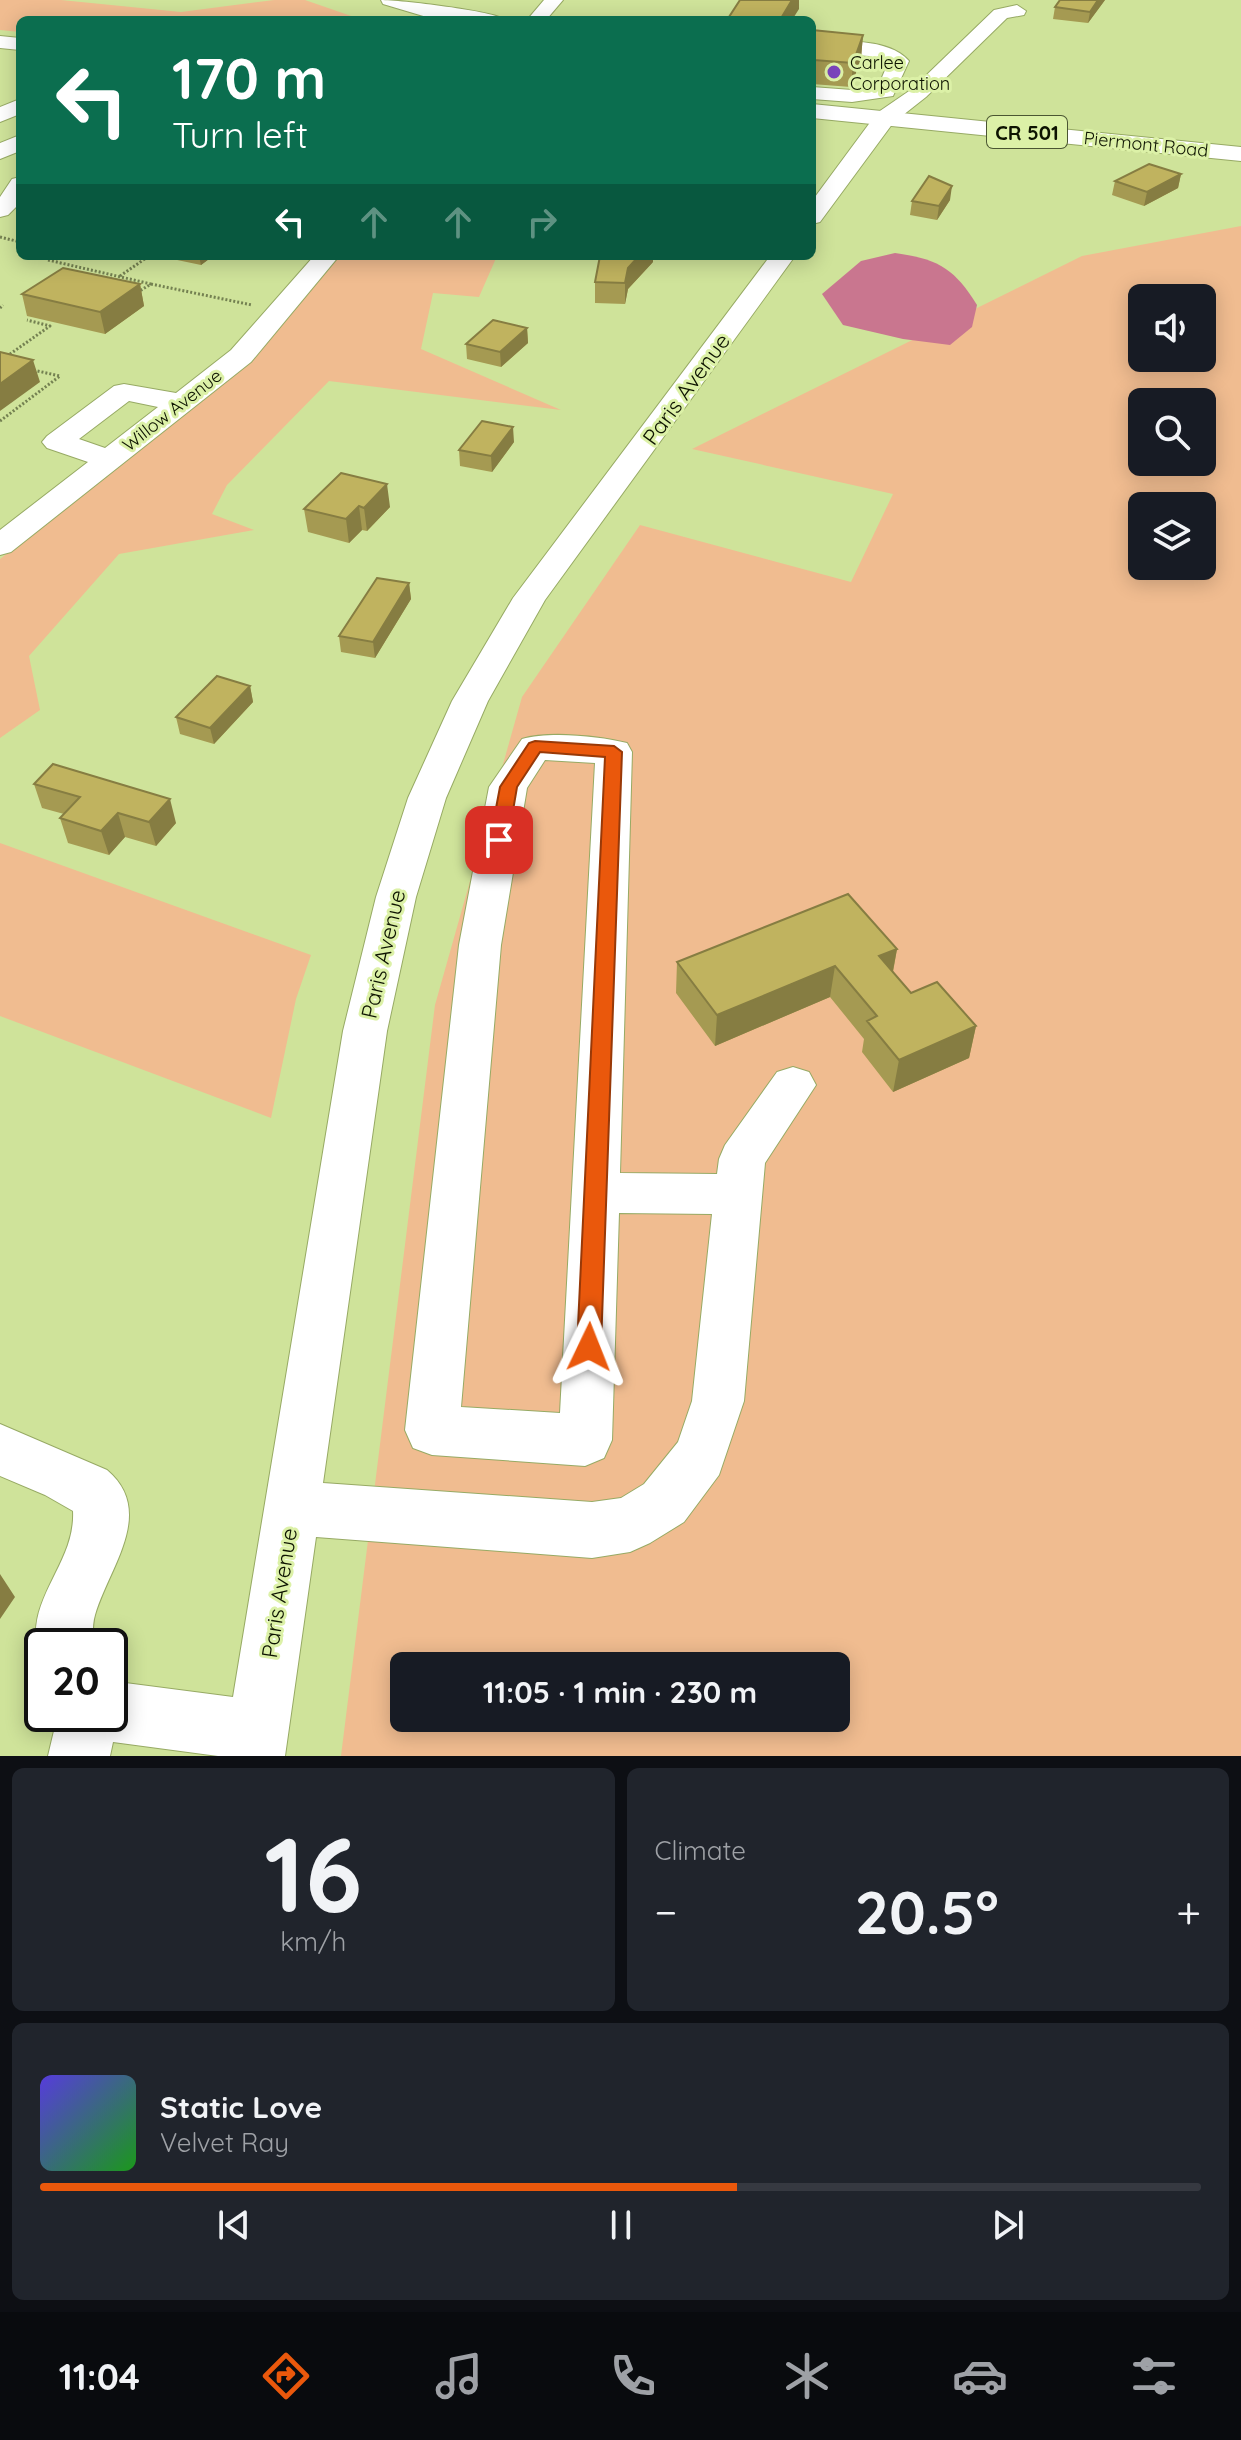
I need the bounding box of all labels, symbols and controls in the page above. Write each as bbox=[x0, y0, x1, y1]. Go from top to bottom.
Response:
text: 170 m bbox=[172, 43, 326, 113]
icon: left bbox=[40, 48, 144, 152]
place label: Carlee Corporation bbox=[850, 51, 950, 95]
marker: Carlee Corporation bbox=[825, 63, 843, 81]
text: Turn left bbox=[172, 112, 308, 157]
road number: CR 501 bbox=[987, 116, 1067, 148]
street label: Piermont Road bbox=[1083, 126, 1209, 162]
icon: left bbox=[268, 200, 312, 244]
icon: ahead bbox=[352, 200, 396, 244]
icon: ahead bbox=[436, 200, 480, 244]
icon: right bbox=[520, 200, 564, 244]
map controls bbox=[1128, 284, 1216, 580]
button: sound bbox=[1128, 284, 1216, 372]
street label: Paris Avenue bbox=[636, 328, 736, 450]
street label: Willow Avenue bbox=[118, 364, 226, 456]
button: search bbox=[1128, 388, 1216, 476]
button: layers bbox=[1128, 492, 1216, 580]
pin bbox=[465, 806, 533, 874]
icon: arrive bbox=[477, 818, 521, 862]
street label: Paris Avenue bbox=[355, 887, 411, 1021]
position arrow bbox=[547, 1305, 631, 1389]
street label: Paris Avenue bbox=[255, 1526, 303, 1660]
speed limit sign: 20 bbox=[24, 1628, 128, 1732]
text: 11:05 · 1 min · 230 m bbox=[483, 1673, 757, 1711]
text: 16 bbox=[264, 1808, 362, 1938]
text: Climate bbox=[655, 1834, 746, 1867]
text: 20.5° bbox=[855, 1874, 999, 1949]
text: − bbox=[655, 1884, 677, 1939]
text: + bbox=[1176, 1884, 1201, 1939]
text: km/h bbox=[280, 1925, 346, 1958]
text: Static Love bbox=[160, 2088, 322, 2126]
text: Velvet Ray bbox=[160, 2126, 289, 2159]
icon: previous bbox=[212, 2203, 256, 2247]
icon: pause bbox=[599, 2203, 643, 2247]
icon: next bbox=[986, 2203, 1030, 2247]
icon: directions bbox=[258, 2348, 314, 2404]
icon: music bbox=[431, 2348, 487, 2404]
icon: phone bbox=[605, 2348, 661, 2404]
icon: climate bbox=[779, 2348, 835, 2404]
icon: car bbox=[952, 2348, 1008, 2404]
icon: filters bbox=[1126, 2348, 1182, 2404]
text: 11:04 bbox=[59, 2354, 140, 2399]

